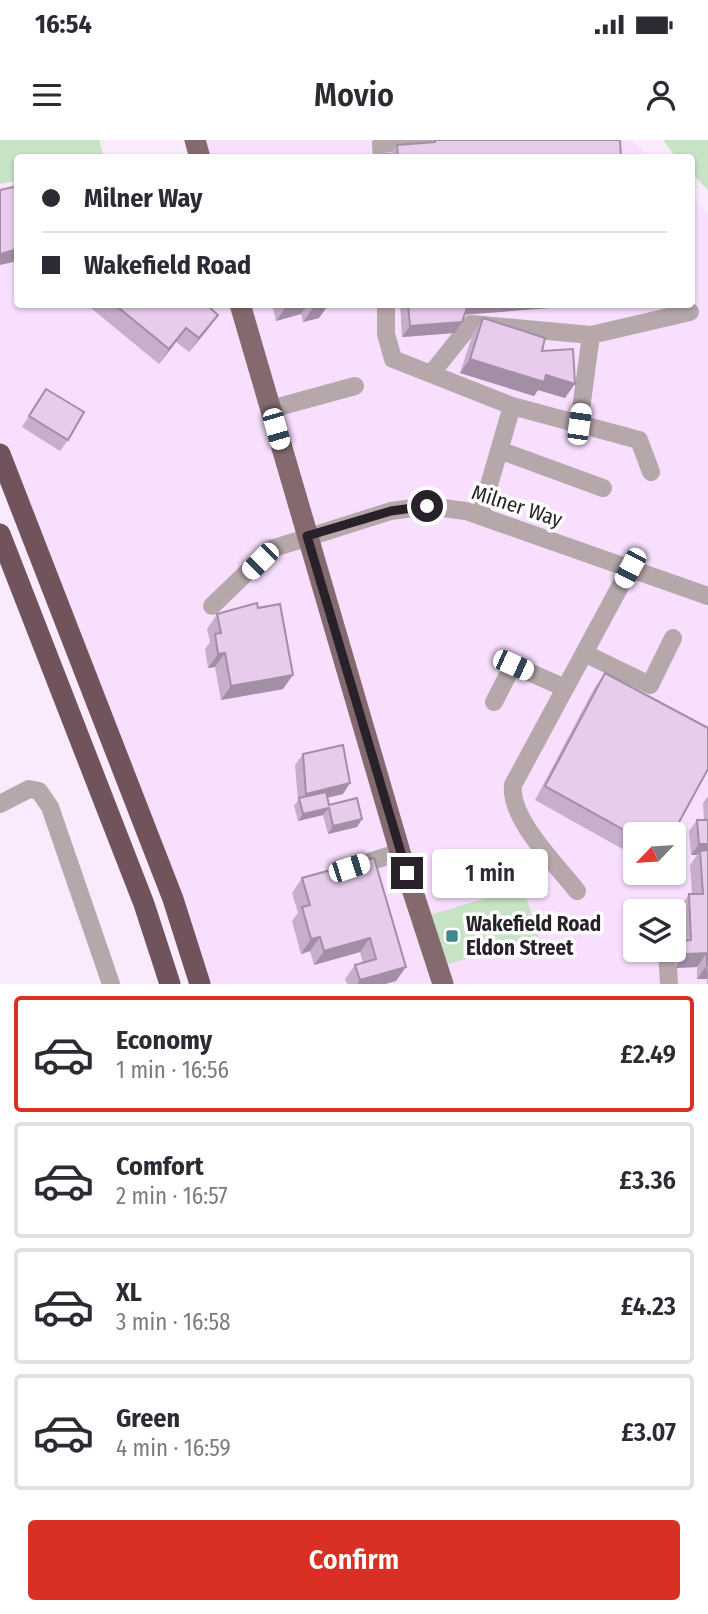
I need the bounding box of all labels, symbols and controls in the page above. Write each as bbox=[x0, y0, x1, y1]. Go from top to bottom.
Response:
text: 16:54 bbox=[35, 9, 92, 40]
icon: menu bbox=[28, 76, 66, 114]
text: Movio bbox=[314, 76, 394, 114]
icon: person bbox=[642, 76, 680, 114]
text: Milner Way bbox=[84, 183, 202, 214]
text: Wakefield Road bbox=[84, 250, 251, 281]
car bbox=[566, 402, 593, 446]
car bbox=[261, 406, 292, 452]
street label: Milner Way bbox=[468, 479, 566, 533]
route start bbox=[411, 490, 443, 522]
car bbox=[238, 539, 283, 583]
car bbox=[611, 545, 650, 591]
car bbox=[490, 647, 537, 683]
north arrow bbox=[623, 822, 686, 886]
map controls bbox=[623, 822, 686, 962]
callout: 1 min bbox=[432, 848, 547, 898]
car bbox=[326, 852, 373, 884]
route end bbox=[391, 857, 423, 889]
text: 1 min bbox=[465, 859, 515, 887]
button: layers bbox=[623, 899, 686, 962]
place label: Wakefield Road Eldon Street bbox=[466, 911, 601, 961]
marker: Wakefield Road Eldon Street bbox=[444, 928, 460, 944]
icon: car bbox=[32, 1023, 95, 1086]
text: Economy bbox=[116, 1025, 212, 1056]
text: £2.49 bbox=[620, 1039, 676, 1070]
text: 1 min · 16:56 bbox=[116, 1056, 229, 1084]
icon: car bbox=[32, 1149, 95, 1212]
text: Comfort bbox=[116, 1151, 204, 1182]
text: £3.36 bbox=[619, 1165, 676, 1196]
text: 2 min · 16:57 bbox=[116, 1182, 228, 1210]
icon: car bbox=[32, 1275, 95, 1338]
text: XL bbox=[116, 1277, 142, 1308]
text: £4.23 bbox=[621, 1291, 676, 1322]
text: 3 min · 16:58 bbox=[116, 1308, 230, 1336]
icon: car bbox=[32, 1401, 95, 1464]
text: Green bbox=[116, 1403, 180, 1434]
text: £3.07 bbox=[621, 1417, 676, 1448]
text: 4 min · 16:59 bbox=[116, 1434, 231, 1462]
button: Confirm bbox=[28, 1520, 680, 1600]

